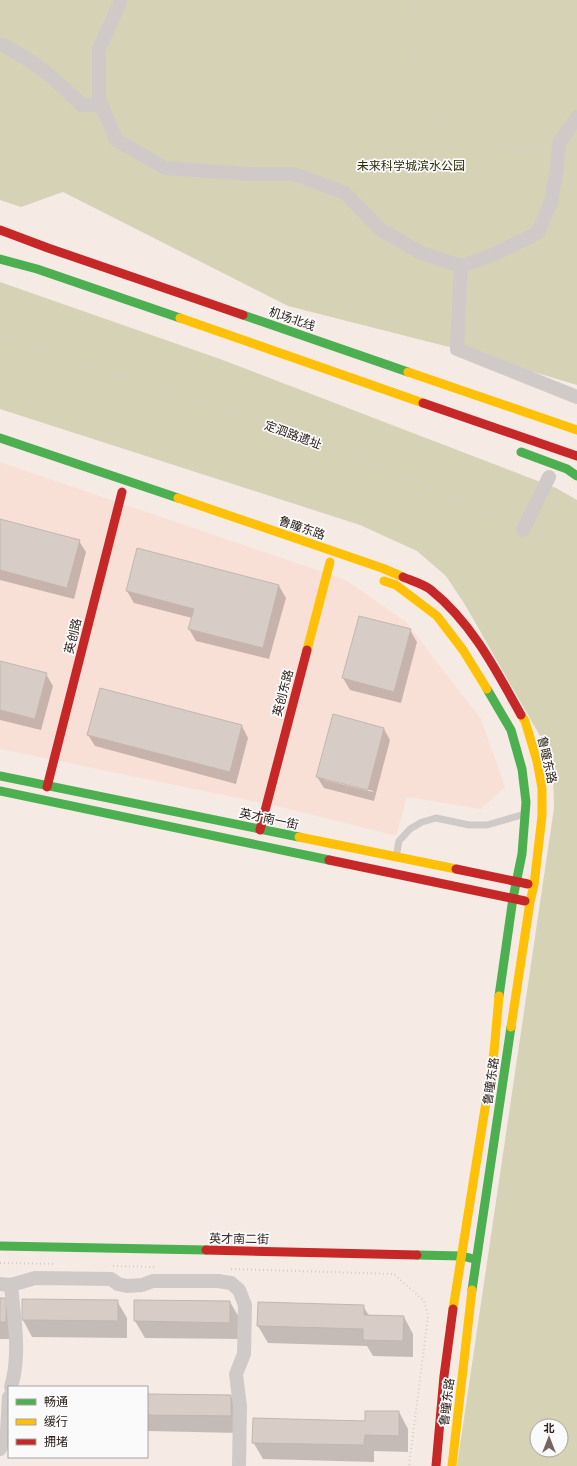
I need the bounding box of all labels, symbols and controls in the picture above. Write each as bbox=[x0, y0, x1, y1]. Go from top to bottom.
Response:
park label: 未来科学城滨水公园 bbox=[357, 157, 465, 174]
street label: 机场北线 bbox=[267, 303, 318, 334]
street label: 定泗路遗址 bbox=[262, 416, 324, 453]
street label: 鲁瞳东路 bbox=[277, 512, 328, 543]
street label: 英创路 bbox=[60, 616, 85, 655]
street label: 英创东路 bbox=[268, 667, 297, 718]
street label: 鲁瞳东路 bbox=[534, 735, 561, 785]
street label: 英才南一街 bbox=[238, 804, 300, 833]
street label: 鲁瞳东路 bbox=[479, 1056, 502, 1106]
street label: 英才南二街 bbox=[209, 1229, 269, 1248]
street label: 鲁瞳东路 bbox=[435, 1377, 458, 1427]
legend bbox=[8, 1386, 148, 1458]
text: 畅通 bbox=[44, 1393, 68, 1410]
text: 缓行 bbox=[44, 1413, 68, 1430]
north arrow bbox=[529, 1418, 569, 1458]
text: 北 bbox=[544, 1420, 555, 1435]
text: 拥堵 bbox=[44, 1433, 68, 1450]

